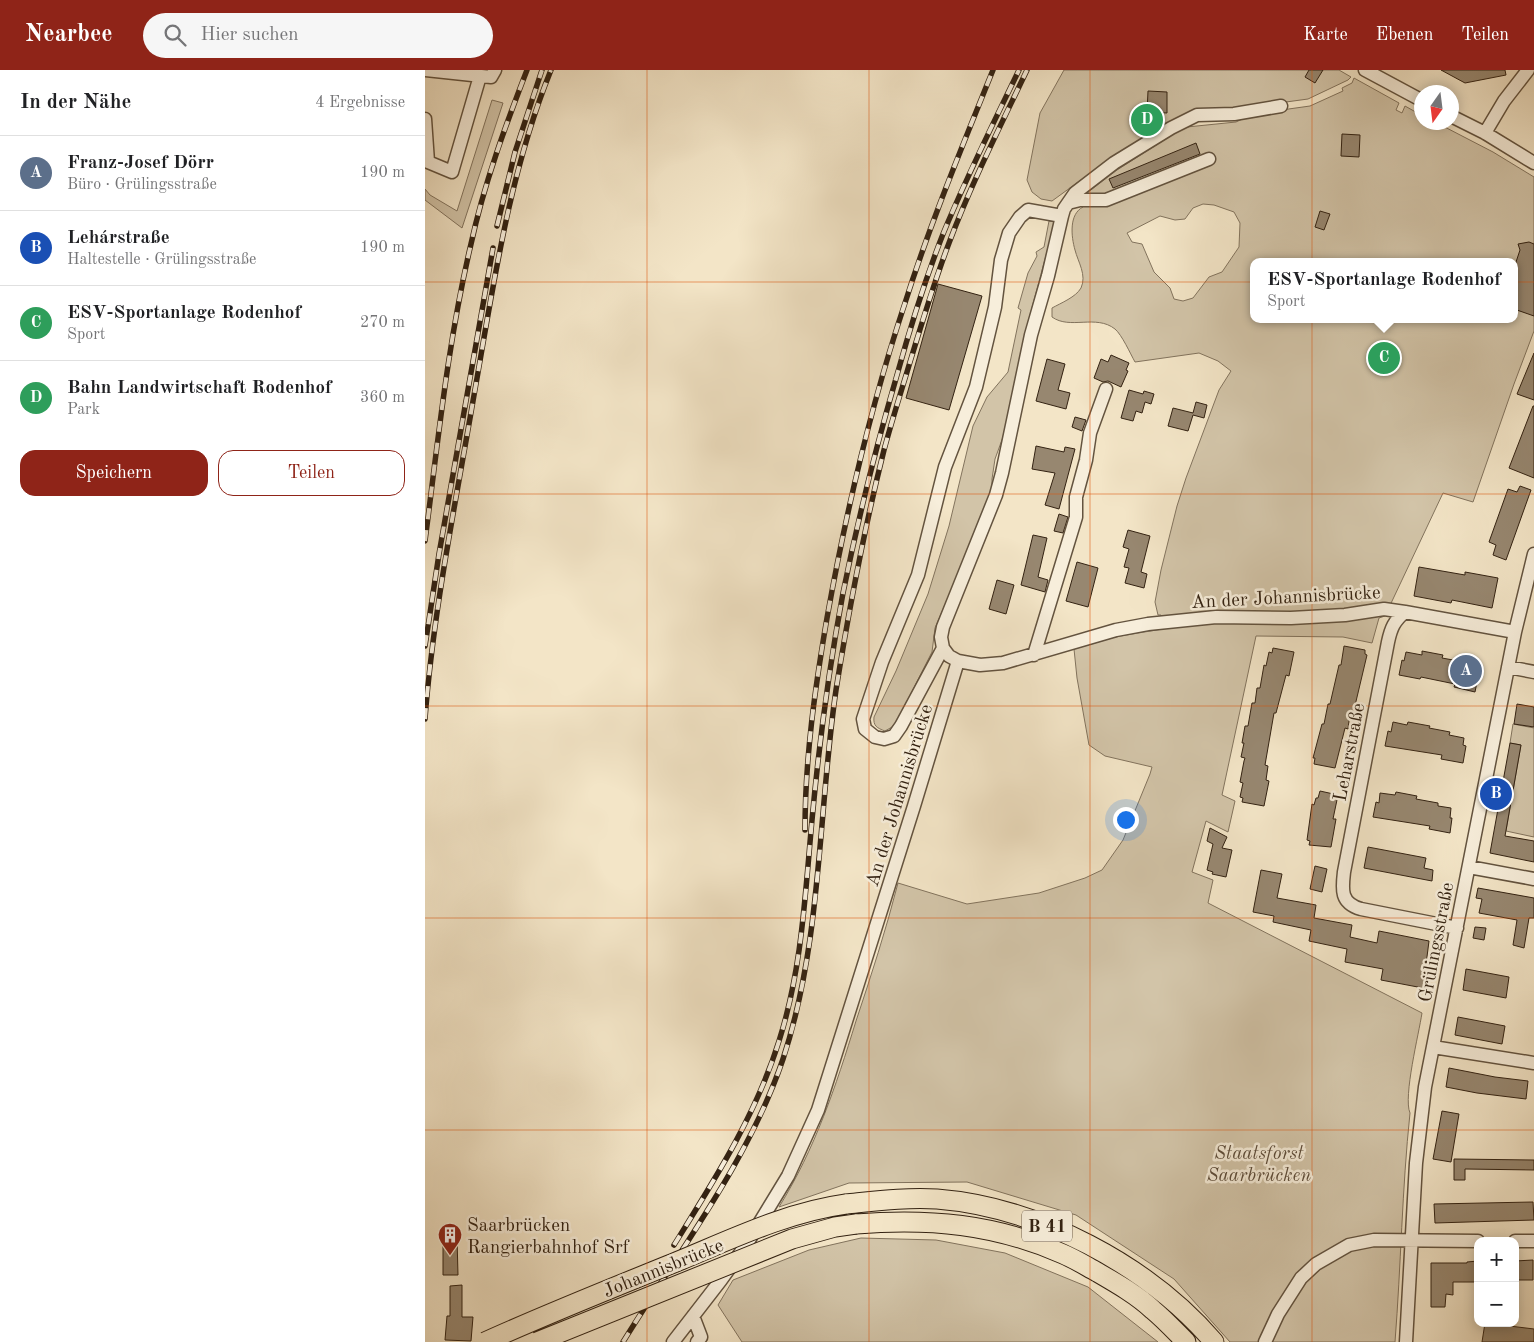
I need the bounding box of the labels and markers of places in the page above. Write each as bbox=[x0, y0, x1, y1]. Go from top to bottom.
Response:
pin: D bbox=[1131, 101, 1163, 139]
pin: C bbox=[1368, 339, 1400, 377]
pin: A bbox=[1450, 652, 1482, 690]
pin: B bbox=[1480, 775, 1512, 813]
place label: Saarbrücken Rangierbahnhof Srf bbox=[467, 1217, 630, 1258]
building icon: Saarbrücken Rangierbahnhof Srf bbox=[437, 1222, 463, 1256]

